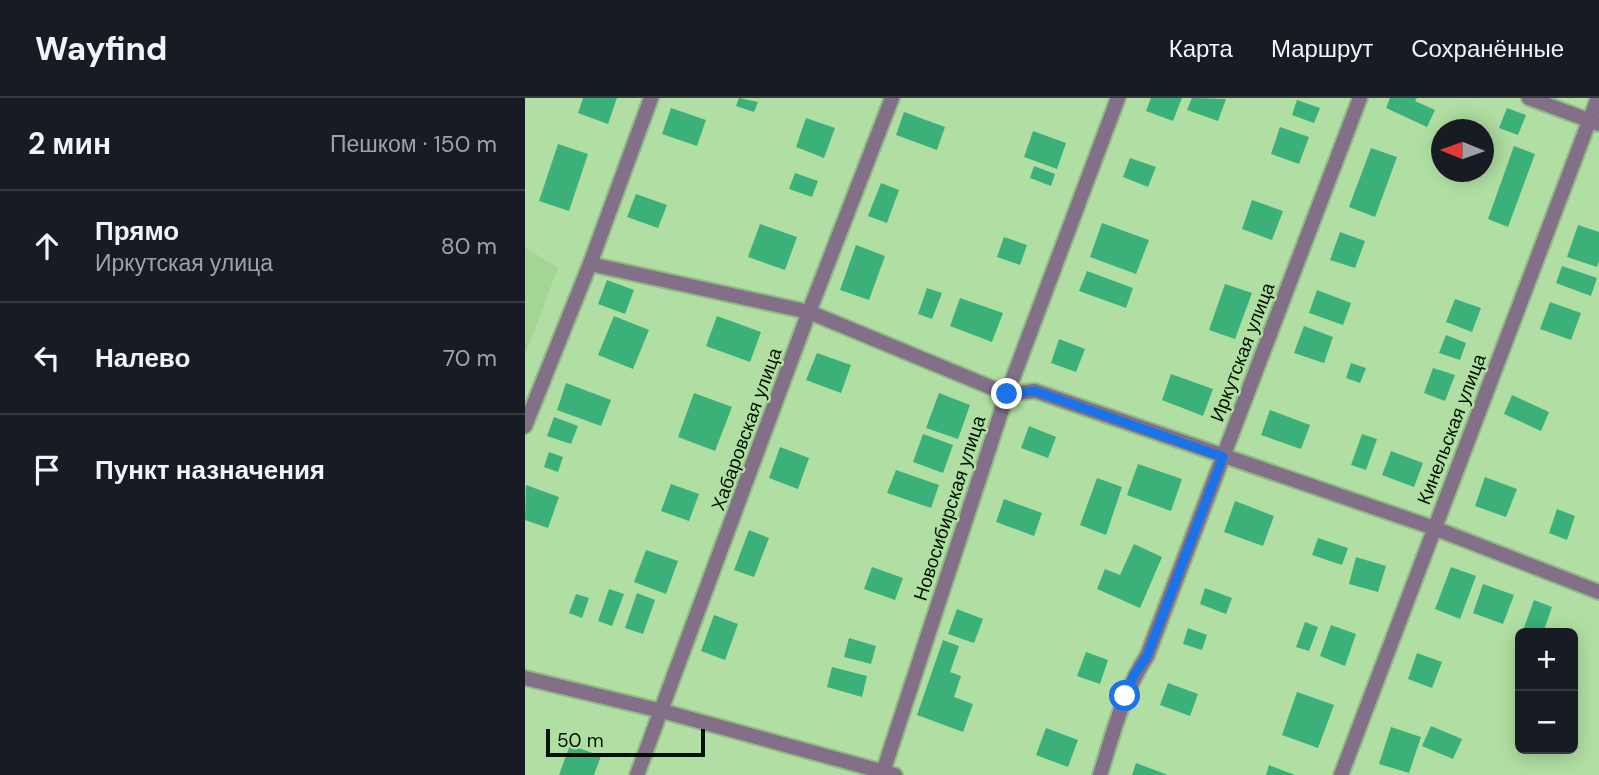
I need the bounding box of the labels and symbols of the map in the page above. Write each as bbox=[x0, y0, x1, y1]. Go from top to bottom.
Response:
north arrow bbox=[1431, 119, 1494, 182]
street label: Иркутская улица bbox=[1204, 279, 1281, 425]
street label: Хабаровская улица bbox=[705, 344, 788, 514]
street label: Кинельская улица bbox=[1411, 350, 1492, 508]
route end bbox=[991, 378, 1022, 409]
street label: Новосибирская улица bbox=[908, 412, 991, 604]
route start bbox=[1109, 680, 1140, 711]
scale bar bbox=[546, 726, 705, 758]

